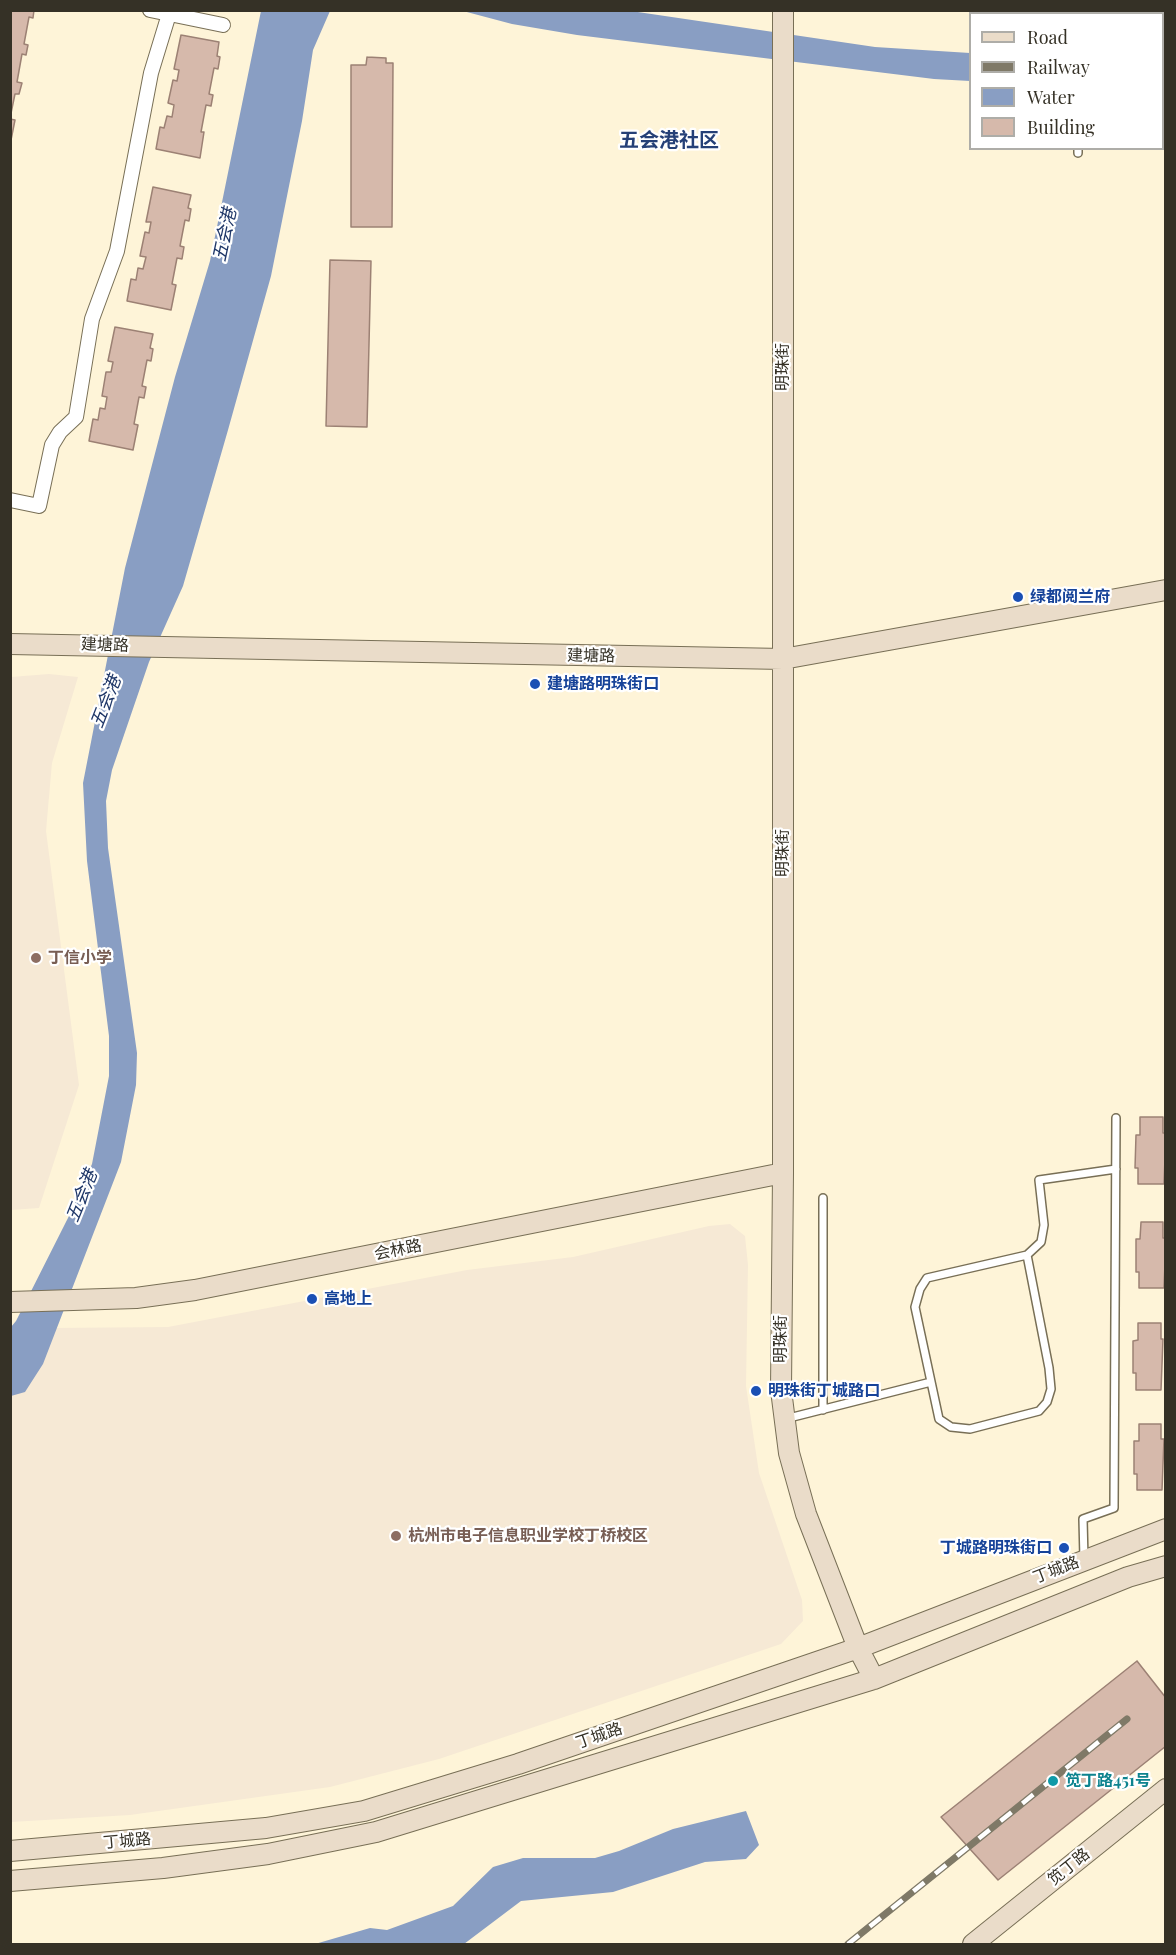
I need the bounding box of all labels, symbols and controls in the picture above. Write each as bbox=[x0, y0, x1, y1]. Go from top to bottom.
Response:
legend bbox=[969, 12, 1164, 150]
text: Road bbox=[1027, 25, 1068, 49]
text: Railway bbox=[1027, 55, 1090, 79]
text: Water bbox=[1027, 85, 1075, 109]
text: Building bbox=[1027, 115, 1095, 139]
district label: 五会港社区 bbox=[619, 129, 719, 153]
water label: 五会港 bbox=[209, 206, 241, 264]
street label: 明珠街 bbox=[773, 343, 793, 391]
place label: 绿都阅兰府 bbox=[1030, 587, 1110, 607]
marker: 绿都阅兰府 bbox=[1011, 590, 1025, 604]
street label: 建塘路 bbox=[81, 635, 129, 655]
street label: 建塘路 bbox=[567, 646, 615, 666]
water label: 五会港 bbox=[86, 673, 126, 731]
place label: 建塘路明珠街口 bbox=[547, 674, 659, 694]
marker: 建塘路明珠街口 bbox=[528, 677, 542, 691]
street label: 明珠街 bbox=[773, 829, 793, 877]
place label: 丁信小学 bbox=[48, 948, 112, 968]
marker: 丁信小学 bbox=[29, 951, 43, 965]
water label: 五会港 bbox=[62, 1167, 102, 1225]
street label: 会林路 bbox=[373, 1236, 423, 1264]
place label: 高地上 bbox=[324, 1289, 372, 1309]
marker: 高地上 bbox=[305, 1292, 319, 1306]
street label: 明珠街 bbox=[771, 1315, 791, 1363]
place label: 明珠街丁城路口 bbox=[768, 1381, 880, 1401]
marker: 明珠街丁城路口 bbox=[749, 1384, 763, 1398]
place label: 杭州市电子信息职业学校丁桥校区 bbox=[408, 1526, 648, 1546]
marker: 杭州市电子信息职业学校丁桥校区 bbox=[389, 1529, 403, 1543]
place label: 丁城路明珠街口 bbox=[940, 1538, 1052, 1558]
marker: 丁城路明珠街口 bbox=[1057, 1541, 1071, 1555]
street label: 丁城路 bbox=[1030, 1552, 1082, 1588]
street label: 丁城路 bbox=[573, 1719, 625, 1753]
place label: 笕丁路451号 bbox=[1065, 1771, 1151, 1791]
marker: 笕丁路451号 bbox=[1046, 1774, 1060, 1788]
street label: 丁城路 bbox=[102, 1829, 152, 1853]
street label: 笕丁路 bbox=[1044, 1844, 1094, 1890]

